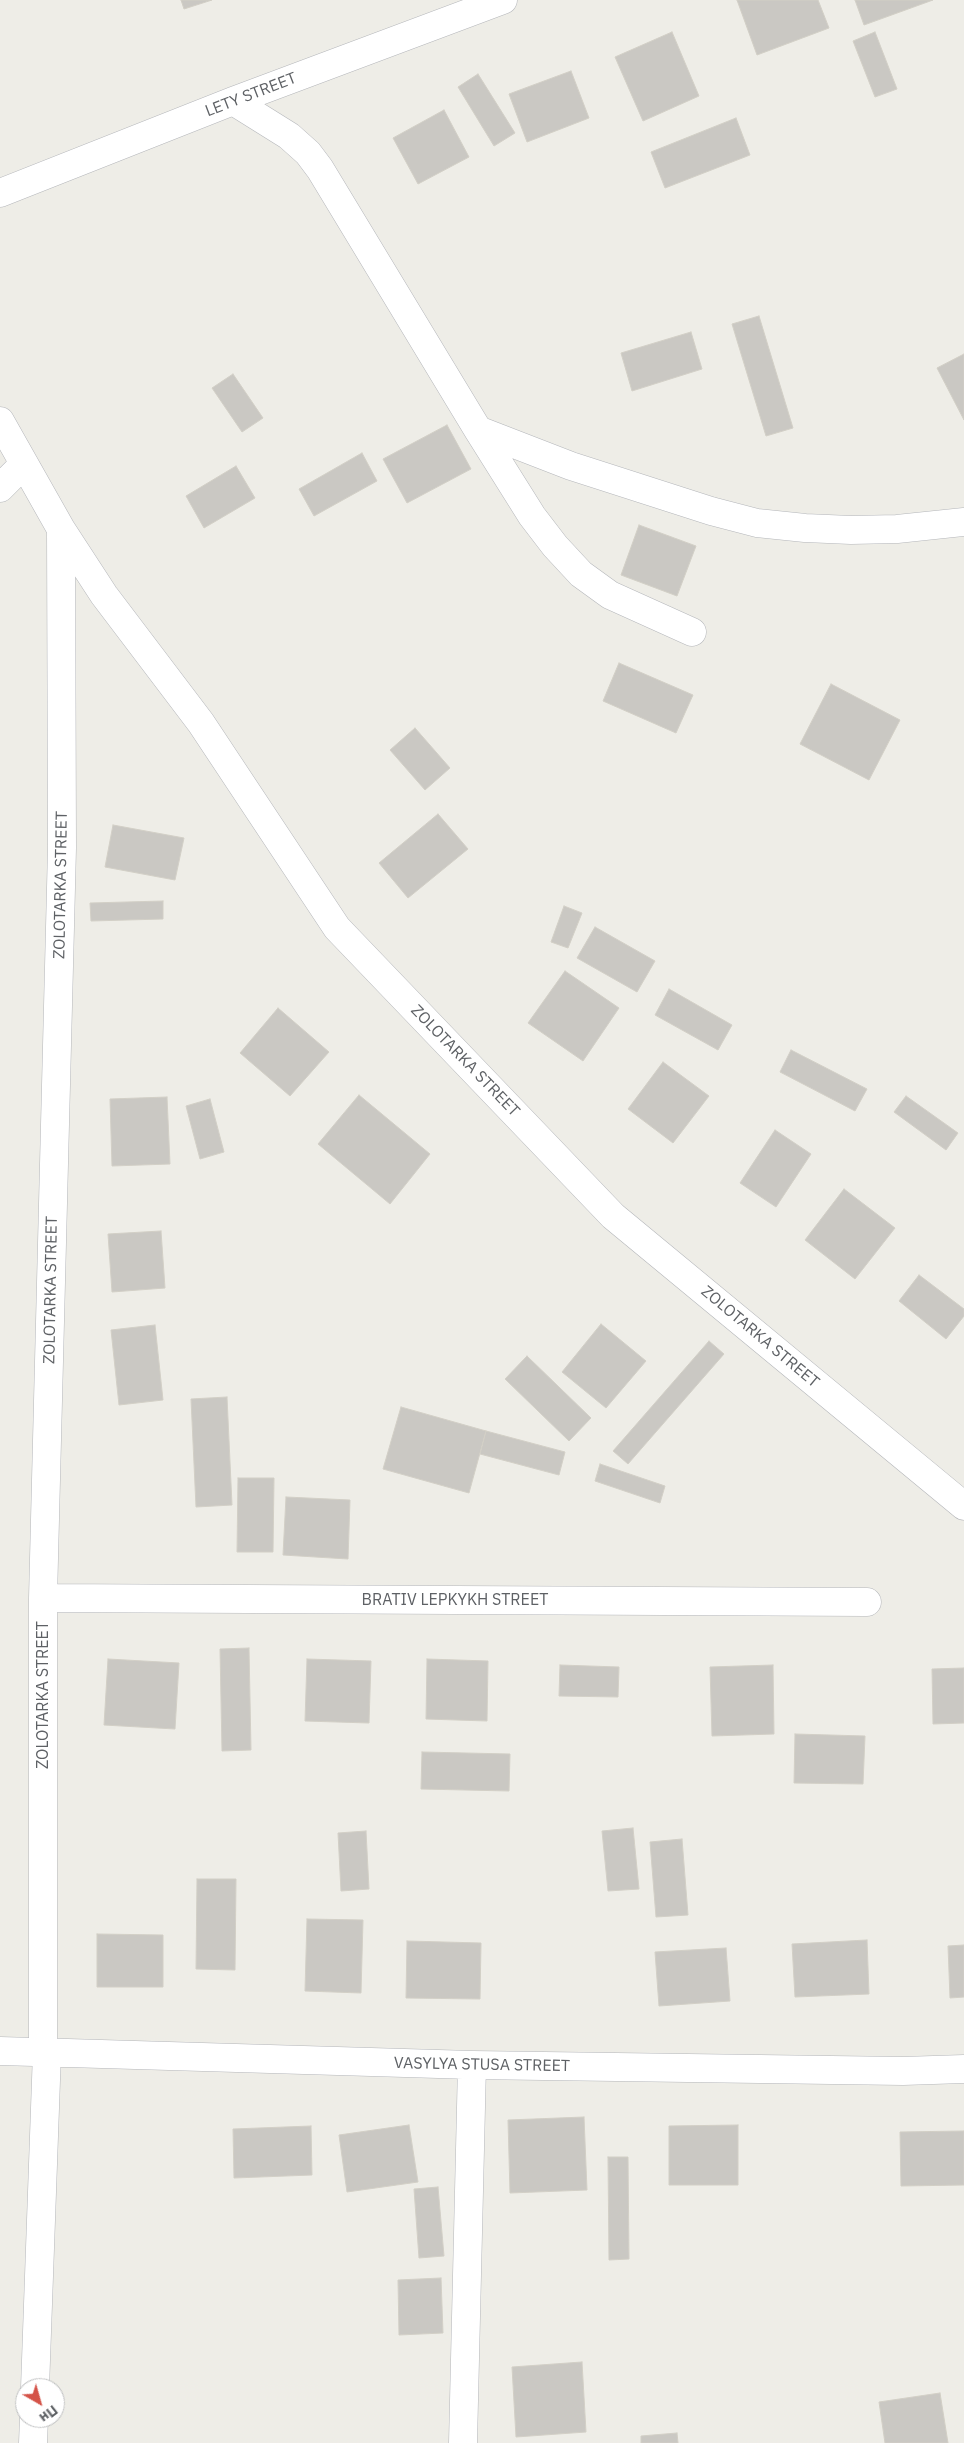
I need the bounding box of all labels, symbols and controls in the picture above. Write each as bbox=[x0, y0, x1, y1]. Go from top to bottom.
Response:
street label: LETY STREET bbox=[203, 69, 299, 121]
street label: ZOLOTARKA STREET bbox=[50, 811, 72, 959]
street label: ZOLOTARKA STREET bbox=[407, 1001, 523, 1121]
street label: ZOLOTARKA STREET bbox=[40, 1216, 62, 1364]
street label: ZOLOTARKA STREET bbox=[697, 1282, 823, 1392]
street label: BRATIV LEPKYKH STREET bbox=[362, 1590, 548, 1610]
street label: ZOLOTARKA STREET bbox=[33, 1621, 53, 1769]
street label: VASYLYA STUSA STREET bbox=[394, 2054, 570, 2076]
north arrow bbox=[15, 2378, 65, 2428]
text: Пн bbox=[36, 2401, 61, 2427]

